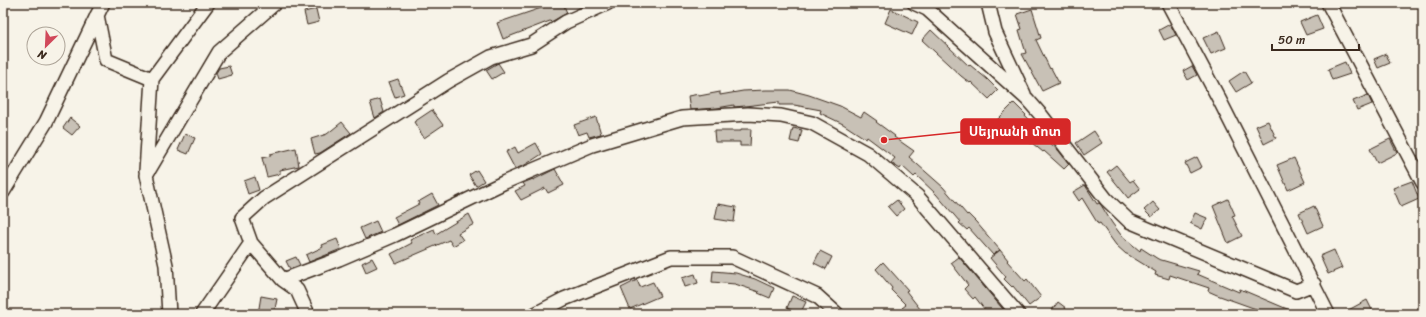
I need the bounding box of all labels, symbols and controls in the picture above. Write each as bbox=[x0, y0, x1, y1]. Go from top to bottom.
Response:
north arrow bbox=[26, 26, 66, 66]
scale bar bbox=[1272, 26, 1359, 52]
text: 50 m bbox=[1278, 29, 1305, 51]
text: N bbox=[34, 44, 50, 65]
callout: Սեյրանի մոտ bbox=[961, 119, 1070, 144]
text: Սեյրանի մոտ bbox=[969, 120, 1061, 143]

